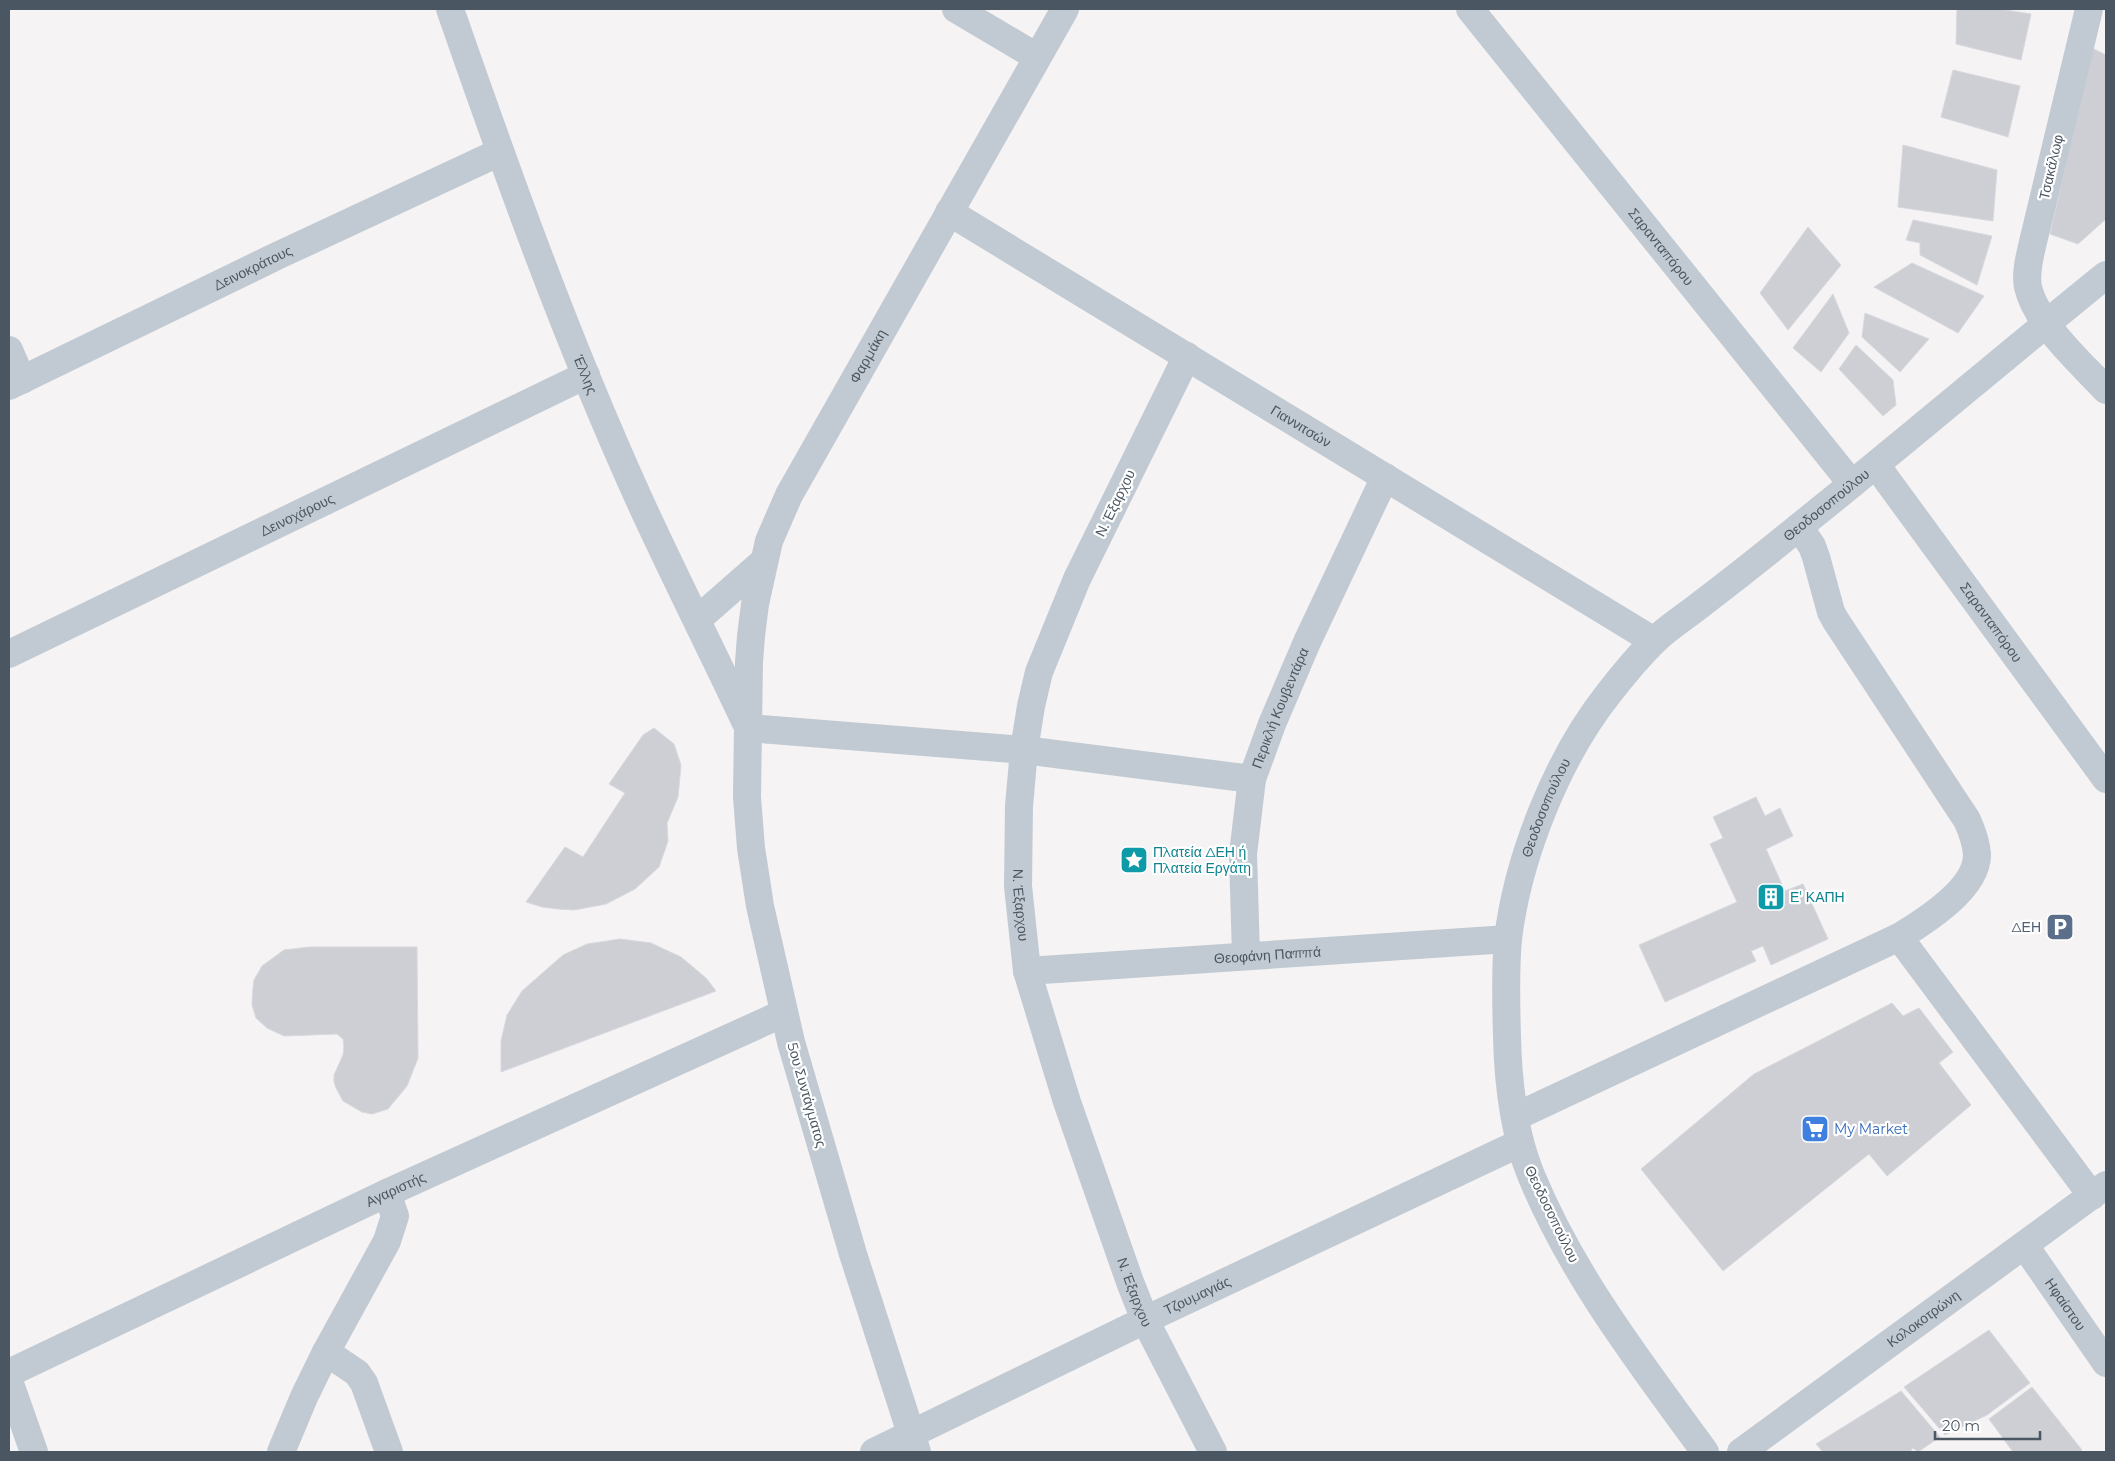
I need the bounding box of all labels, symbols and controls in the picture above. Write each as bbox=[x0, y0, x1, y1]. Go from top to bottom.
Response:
street label: Τσακάλωφ bbox=[2035, 133, 2067, 201]
street label: Σαρανταπόρου bbox=[1624, 204, 1698, 289]
street label: Δεινοκράτους bbox=[211, 241, 295, 294]
street label: Φαρμάκη bbox=[845, 326, 890, 387]
street label: Έλλης bbox=[569, 352, 602, 397]
street label: Γιαννιτσών bbox=[1268, 401, 1334, 451]
street label: Θεοδοσοπούλου bbox=[1779, 465, 1873, 545]
street label: Ν. Έξαρχου bbox=[1091, 466, 1139, 540]
street label: Δεινοχάρους bbox=[257, 489, 337, 540]
street label: Σαρανταπόρου bbox=[1956, 579, 2026, 666]
street label: Περικλή Κουβεντάρα bbox=[1248, 645, 1313, 771]
street label: Θεοδοσοπούλου bbox=[1517, 755, 1574, 859]
place label: Πλατεία ΔΕΗ ή Πλατεία Εργάτη bbox=[1153, 843, 1251, 877]
place icon: Πλατεία ΔΕΗ ή Πλατεία Εργάτη bbox=[1119, 845, 1149, 875]
street label: Ν. Έξαρχου bbox=[1009, 869, 1033, 942]
building icon: Ε' ΚΑΠΗ bbox=[1756, 882, 1786, 912]
place label: Ε' ΚΑΠΗ bbox=[1790, 888, 1845, 906]
parking icon: ΔΕΗ bbox=[2045, 912, 2075, 942]
place label: ΔΕΗ bbox=[2012, 918, 2041, 936]
street label: Θεοφάνη Παππά bbox=[1213, 942, 1322, 968]
street label: 5ου Συντάγματος bbox=[783, 1040, 831, 1150]
supermarket icon: My Market bbox=[1800, 1114, 1830, 1144]
place label: My Market bbox=[1834, 1120, 1908, 1138]
street label: Θεοδοσοπούλου bbox=[1521, 1163, 1583, 1265]
street label: Αγαριστής bbox=[363, 1168, 429, 1211]
street label: Ν. Έξαρχου bbox=[1113, 1255, 1156, 1330]
street label: Τζουμαγιάς bbox=[1161, 1272, 1234, 1319]
street label: Ηφαίστου bbox=[2041, 1275, 2090, 1334]
street label: Κολοκοτρώνη bbox=[1883, 1286, 1963, 1351]
scale bar bbox=[1935, 1408, 2040, 1440]
text: 20 m bbox=[1942, 1416, 1980, 1435]

